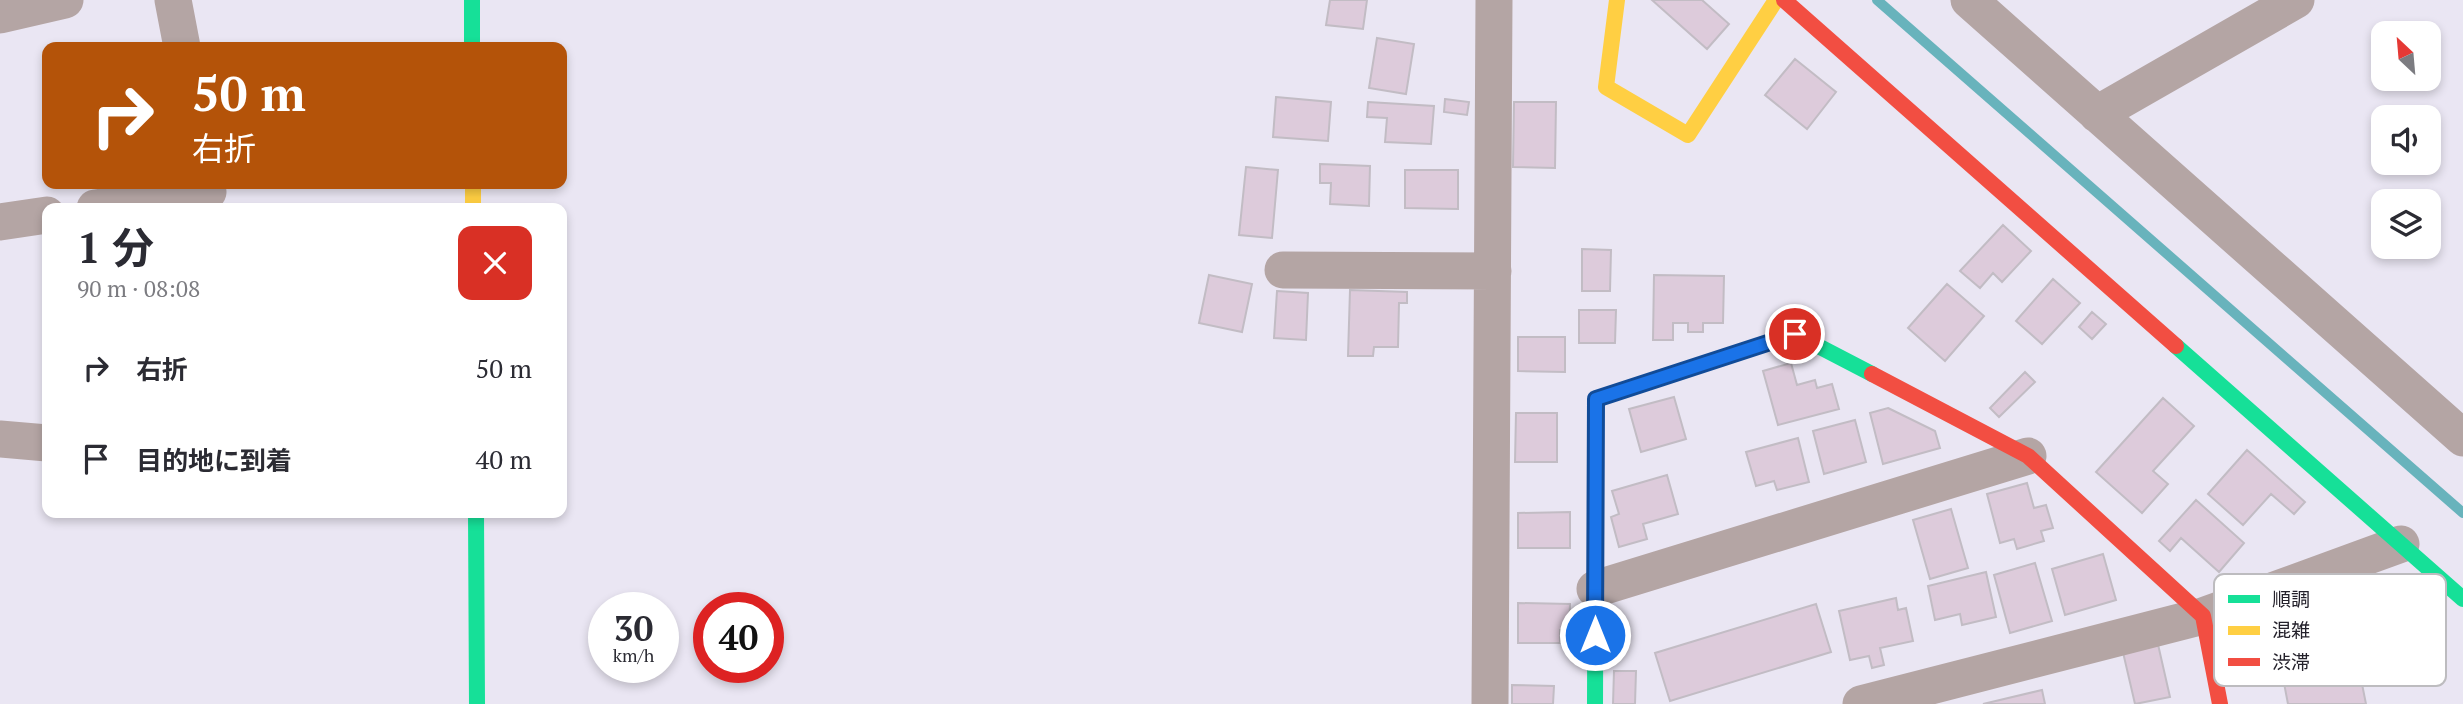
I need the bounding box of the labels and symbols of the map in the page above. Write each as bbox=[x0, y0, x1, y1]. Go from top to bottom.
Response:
north arrow bbox=[2371, 21, 2441, 91]
pin bbox=[1765, 304, 1825, 364]
legend bbox=[2214, 574, 2446, 686]
text: 順調 bbox=[2272, 586, 2310, 611]
speed limit sign: 40 bbox=[693, 592, 784, 683]
position arrow bbox=[1558, 598, 1632, 672]
text: 混雑 bbox=[2272, 617, 2310, 642]
text: 渋滞 bbox=[2272, 649, 2310, 674]

